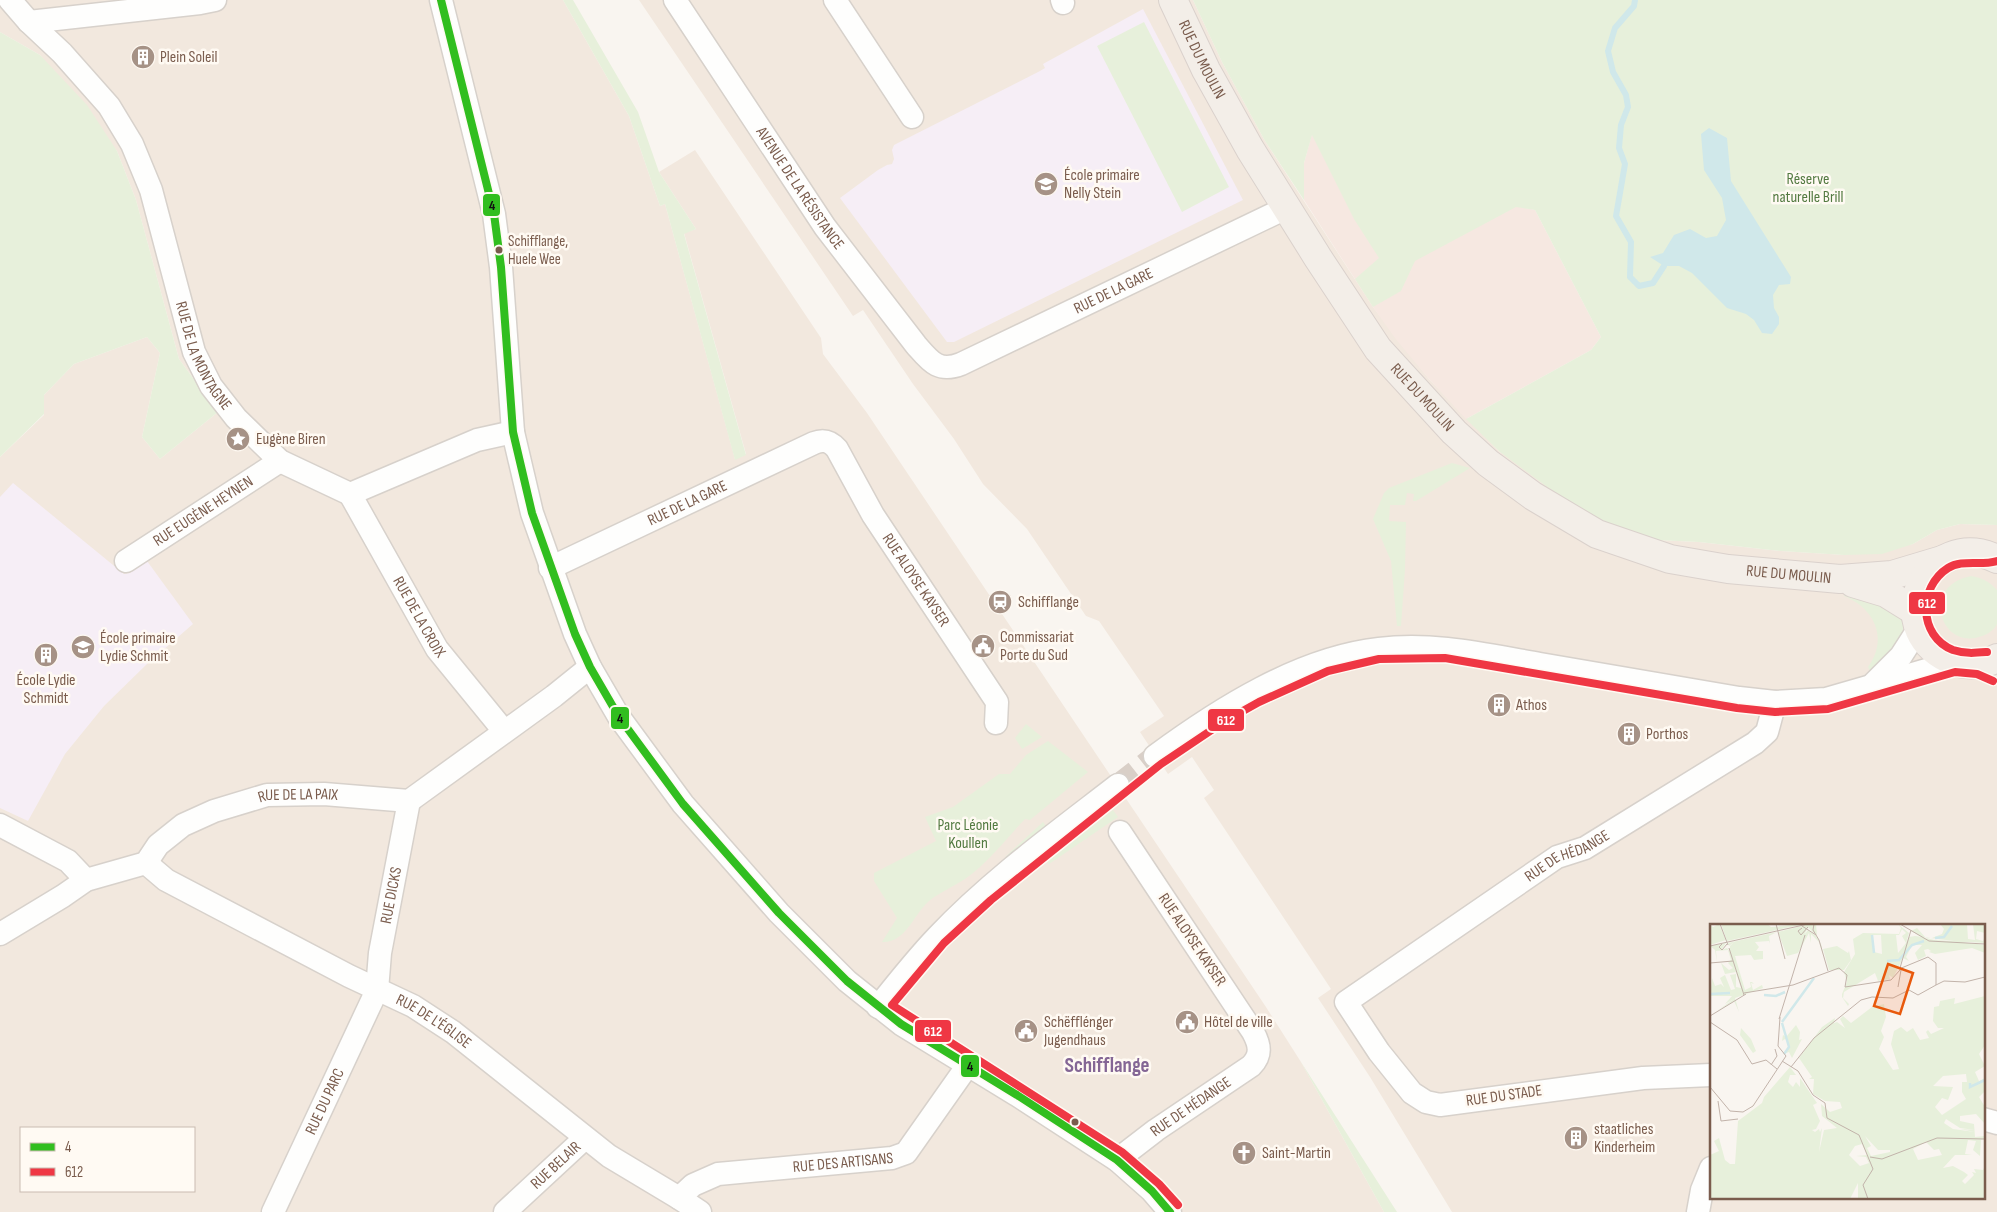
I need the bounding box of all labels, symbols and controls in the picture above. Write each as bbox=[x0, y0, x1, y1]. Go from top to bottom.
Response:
street label: RUE DU MOULIN bbox=[1174, 17, 1230, 102]
building icon: Plein Soleil bbox=[130, 44, 156, 70]
place label: Plein Soleil bbox=[160, 48, 217, 67]
street label: AVENUE DE LA RÉSISTANCE bbox=[751, 122, 848, 253]
place label: École primaire Nelly Stein bbox=[1064, 166, 1140, 203]
park label: Réserve naturelle Brill bbox=[1773, 170, 1843, 207]
school or university icon: École primaire Nelly Stein bbox=[1033, 171, 1059, 197]
line badge: 4 bbox=[482, 193, 501, 217]
text: 4 bbox=[489, 197, 496, 214]
place label: Schifflange, Huele Wee bbox=[508, 232, 568, 269]
marker: Schifflange, Huele Wee bbox=[494, 245, 504, 255]
street label: RUE DE LA GARE bbox=[1071, 264, 1156, 318]
street label: RUE DE LA MONTAGNE bbox=[172, 299, 236, 414]
street label: RUE DU MOULIN bbox=[1387, 360, 1458, 435]
place icon: Eugène Biren bbox=[225, 426, 251, 452]
place label: Eugène Biren bbox=[256, 430, 326, 449]
street label: RUE EUGÈNE HEYNEN bbox=[150, 472, 257, 550]
street label: RUE DE LA GARE bbox=[645, 476, 730, 530]
street label: RUE ALOYSE KAYSER bbox=[878, 530, 954, 630]
street label: RUE DU MOULIN bbox=[1745, 561, 1832, 588]
street label: RUE DE LA CROIX bbox=[389, 573, 450, 662]
station icon: Schifflange bbox=[987, 589, 1013, 615]
line badge: 612 bbox=[1908, 591, 1946, 615]
place label: Schifflange bbox=[1018, 593, 1079, 612]
text: 612 bbox=[1918, 595, 1936, 612]
place label: Commissariat Porte du Sud bbox=[1000, 628, 1074, 665]
place label: École primaire Lydie Schmit bbox=[100, 629, 176, 666]
public building icon: Commissariat Porte du Sud bbox=[970, 633, 996, 659]
school or university icon: École primaire Lydie Schmit bbox=[70, 634, 96, 660]
building icon: École Lydie Schmidt bbox=[33, 642, 59, 668]
place label: École Lydie Schmidt bbox=[16, 671, 76, 708]
building icon: Athos bbox=[1486, 692, 1512, 718]
place label: Athos bbox=[1515, 696, 1547, 715]
line badge: 4 bbox=[610, 706, 630, 730]
line badge: 612 bbox=[1207, 708, 1245, 732]
text: 4 bbox=[617, 710, 624, 727]
text: 612 bbox=[1217, 712, 1235, 729]
building icon: Porthos bbox=[1616, 721, 1642, 747]
place label: Porthos bbox=[1646, 725, 1689, 744]
street label: RUE DE LA PAIX bbox=[256, 784, 339, 807]
park label: Parc Léonie Koullen bbox=[937, 816, 999, 853]
street label: RUE DE HÉDANGE bbox=[1521, 826, 1613, 886]
street label: RUE DICKS bbox=[376, 865, 406, 925]
street label: RUE ALOYSE KAYSER bbox=[1154, 890, 1230, 990]
inset map bbox=[1710, 924, 1984, 1200]
street label: RUE DE L'ÉGLISE bbox=[393, 990, 475, 1052]
public building icon: Hôtel de ville bbox=[1174, 1009, 1200, 1035]
place label: Schëfflénger Jugendhaus bbox=[1043, 1013, 1114, 1050]
place label: Hôtel de ville bbox=[1204, 1013, 1273, 1032]
public building icon: Schëfflénger Jugendhaus bbox=[1013, 1018, 1039, 1044]
line badge: 612 bbox=[914, 1019, 952, 1043]
text: 612 bbox=[924, 1023, 942, 1040]
district label: Schifflange bbox=[1064, 1053, 1150, 1078]
line badge: 4 bbox=[960, 1054, 980, 1078]
text: 4 bbox=[967, 1058, 974, 1075]
street label: RUE DU PARC bbox=[301, 1065, 349, 1138]
street label: RUE DE HÉDANGE bbox=[1146, 1073, 1235, 1141]
street label: RUE DU STADE bbox=[1465, 1081, 1543, 1111]
unlabelled marker bbox=[1070, 1117, 1080, 1127]
place label: staatliches Kinderheim bbox=[1594, 1120, 1655, 1157]
building icon: staatliches Kinderheim bbox=[1563, 1125, 1589, 1151]
legend bbox=[20, 1127, 195, 1192]
street label: RUE BELAIR bbox=[527, 1137, 585, 1193]
text: 4 bbox=[65, 1138, 71, 1157]
church icon: Saint-Martin bbox=[1231, 1140, 1257, 1166]
place label: Saint-Martin bbox=[1262, 1144, 1331, 1163]
street label: RUE DES ARTISANS bbox=[792, 1148, 894, 1177]
text: 612 bbox=[65, 1163, 83, 1182]

